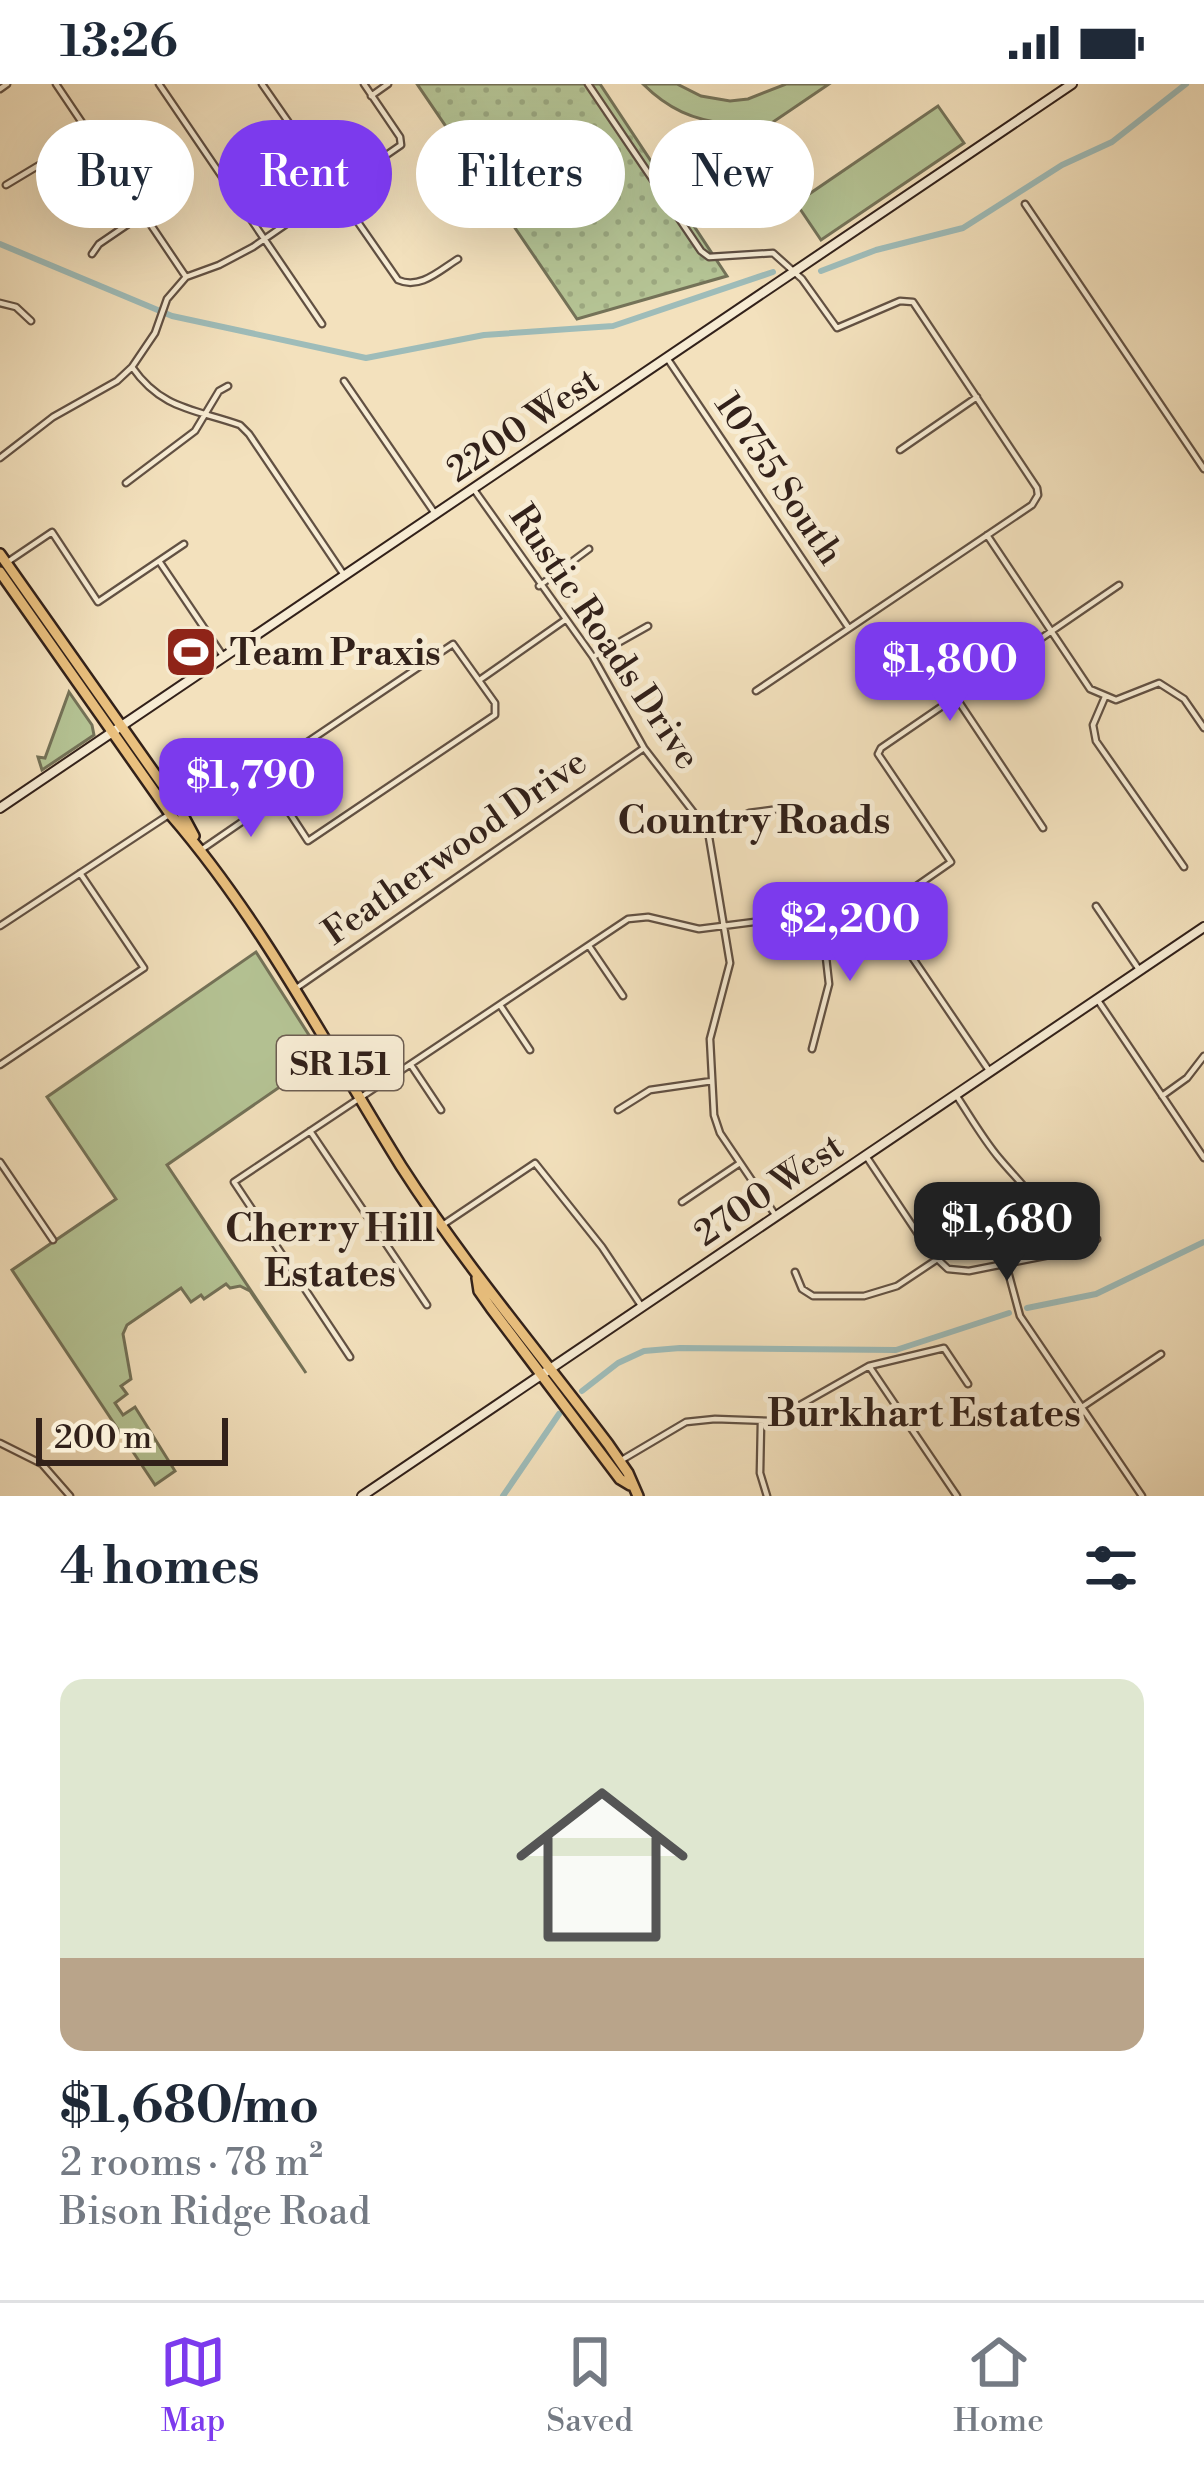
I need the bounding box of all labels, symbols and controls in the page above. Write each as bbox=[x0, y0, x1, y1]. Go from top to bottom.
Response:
text: 13:26 bbox=[60, 14, 178, 71]
chip: Buy bbox=[36, 120, 194, 228]
chip: Rent bbox=[218, 120, 392, 228]
chip: Filters bbox=[416, 120, 625, 228]
chip: New bbox=[649, 120, 814, 228]
street label: 2200 West bbox=[439, 359, 608, 493]
street label: 10755 South bbox=[704, 385, 852, 574]
street label: Rustic Roads Drive bbox=[499, 496, 709, 778]
pin: $1,800 bbox=[852, 622, 1048, 724]
sports icon: Team Praxis bbox=[163, 624, 219, 680]
place label: Team Praxis bbox=[230, 632, 441, 677]
text: $1,800 bbox=[882, 636, 1018, 685]
pin: $1,790 bbox=[153, 738, 349, 840]
street label: Featherwood Drive bbox=[315, 740, 596, 956]
text: $1,790 bbox=[186, 752, 316, 801]
district label: Country Roads bbox=[618, 797, 890, 846]
pin: $2,200 bbox=[752, 882, 948, 984]
text: $2,200 bbox=[780, 896, 920, 945]
road number: SR 151 bbox=[277, 1036, 403, 1090]
street label: 2700 West bbox=[686, 1125, 853, 1257]
pin: $1,680 bbox=[909, 1182, 1105, 1284]
text: $1,680 bbox=[941, 1196, 1073, 1245]
district label: Cherry Hill Estates bbox=[225, 1205, 435, 1299]
district label: Burkhart Estates bbox=[767, 1390, 1081, 1439]
scale bar bbox=[36, 1412, 228, 1465]
text: 200 m bbox=[54, 1418, 152, 1459]
icon: filters bbox=[1078, 1535, 1144, 1601]
text: 4 homes bbox=[60, 1536, 260, 1600]
icon: home bbox=[494, 1757, 710, 1973]
text: $1,680/mo bbox=[60, 2075, 319, 2139]
text: 2 rooms · 78 m² bbox=[60, 2139, 323, 2188]
text: Bison Ridge Road bbox=[60, 2188, 370, 2237]
tab: Map bbox=[160, 2329, 226, 2442]
tab: Saved bbox=[546, 2329, 633, 2442]
tab: Home bbox=[953, 2329, 1044, 2442]

